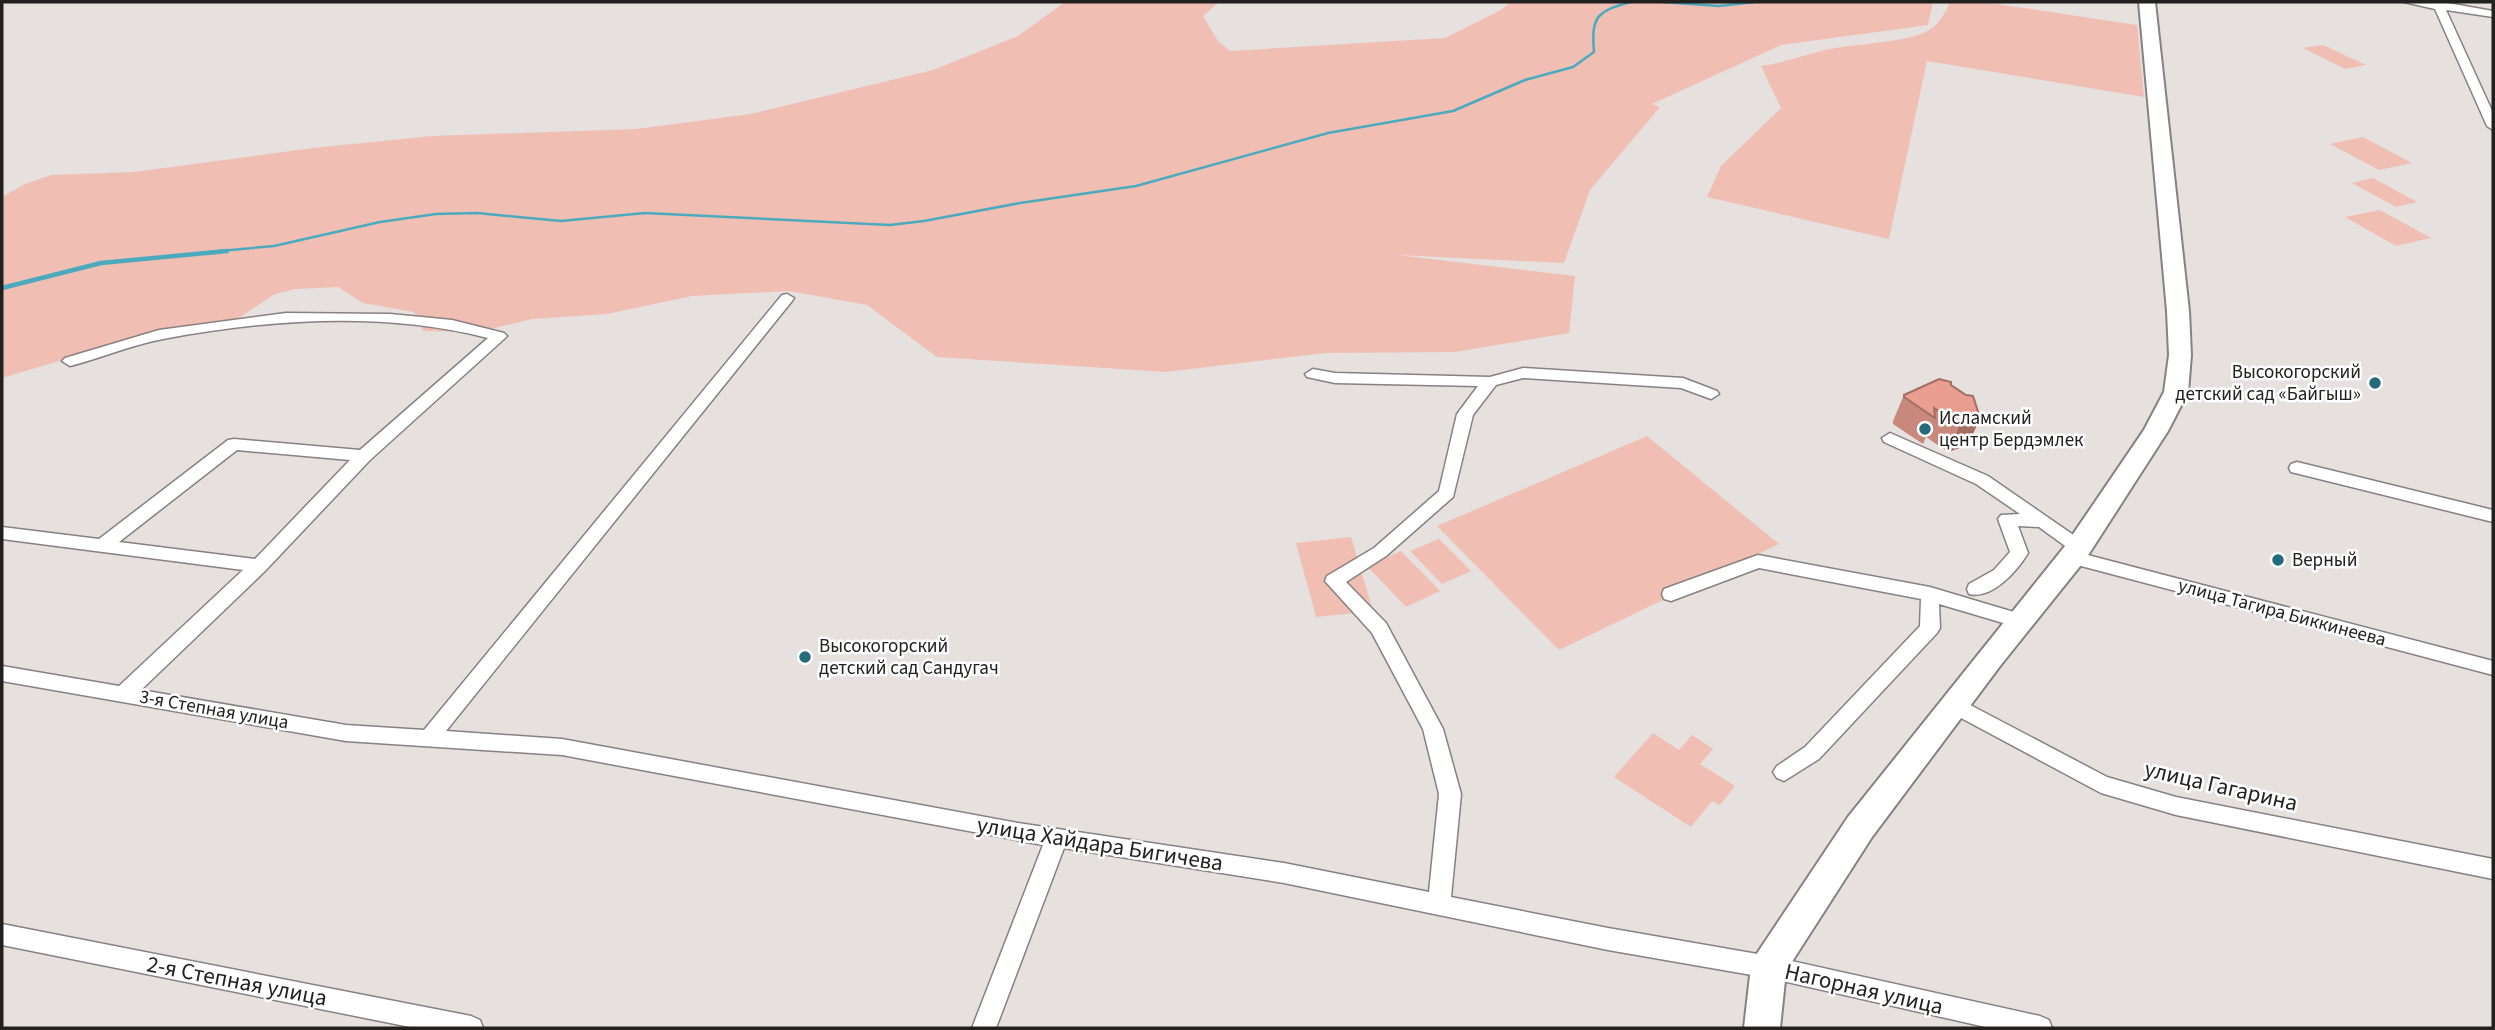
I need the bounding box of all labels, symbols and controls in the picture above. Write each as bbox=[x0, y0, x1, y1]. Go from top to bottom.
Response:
place label: Высокогорский детский сад «Байгыш» bbox=[2175, 359, 2361, 408]
marker: Высокогорский детский сад «Байгыш» bbox=[2367, 375, 2383, 391]
place label: Исламский центр Бердэмлек bbox=[1939, 405, 2084, 454]
marker: Исламский центр Бердэмлек bbox=[1917, 421, 1933, 437]
place label: Верный bbox=[2292, 547, 2357, 574]
marker: Верный bbox=[2270, 552, 2286, 568]
street label: улица Тагира Биккинеева bbox=[2175, 572, 2389, 654]
place label: Высокогорский детский сад Сандугач bbox=[819, 633, 999, 682]
marker: Высокогорский детский сад Сандугач bbox=[797, 649, 813, 665]
street label: 3-я Степная улица bbox=[137, 684, 291, 736]
street label: улица Гагарина bbox=[2141, 752, 2301, 820]
street label: улица Хайдара Бигичева bbox=[975, 808, 1225, 880]
street label: 2-я Степная улица bbox=[144, 947, 330, 1015]
street label: Нагорная улица bbox=[1782, 955, 1946, 1023]

